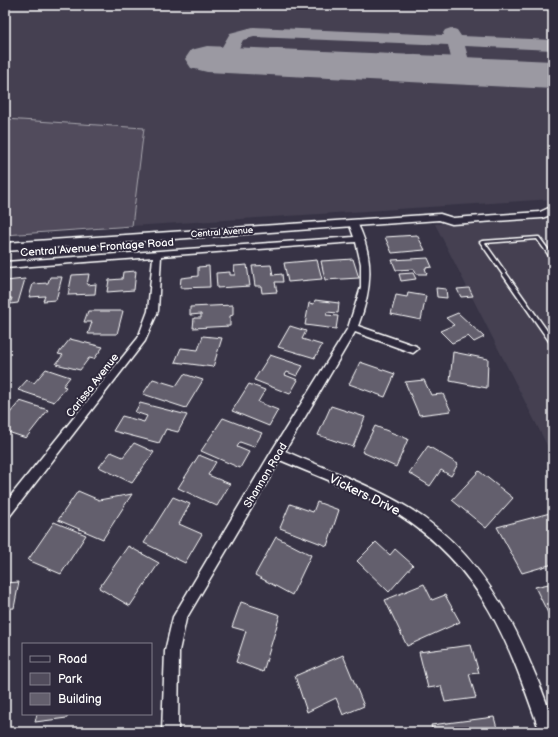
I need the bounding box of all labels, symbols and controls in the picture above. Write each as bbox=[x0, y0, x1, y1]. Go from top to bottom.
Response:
street label: Central Avenue bbox=[191, 225, 254, 240]
street label: Central Avenue Frontage Road bbox=[20, 236, 174, 259]
street label: Carissa Avenue bbox=[63, 350, 122, 420]
street label: Shannon Road bbox=[241, 440, 290, 510]
street label: Vickers Drive bbox=[326, 471, 403, 519]
legend bbox=[22, 643, 152, 715]
text: Road bbox=[58, 652, 87, 667]
text: Park bbox=[58, 672, 82, 687]
text: Building bbox=[58, 692, 102, 707]

